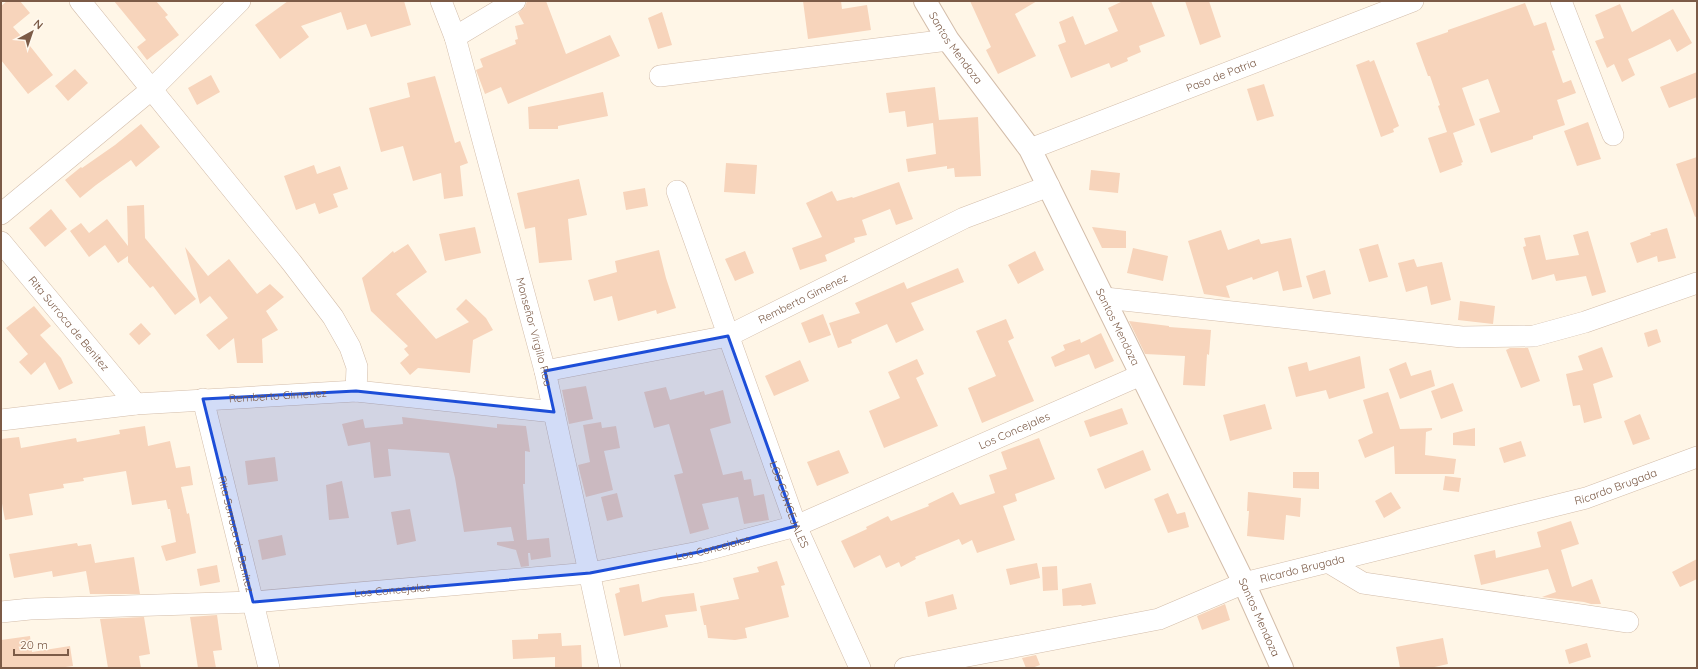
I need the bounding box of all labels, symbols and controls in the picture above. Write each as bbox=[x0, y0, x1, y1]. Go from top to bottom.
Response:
street label: Santos Mendoza bbox=[926, 9, 985, 87]
north arrow bbox=[12, 12, 52, 52]
text: N bbox=[31, 16, 46, 32]
street label: Paso de Patria bbox=[1184, 55, 1258, 95]
street label: Remberto Gimenez bbox=[756, 270, 850, 327]
street label: Rita Surroca de Benitez bbox=[25, 273, 112, 374]
street label: Monseñor Virgilio Roa bbox=[513, 276, 555, 388]
street label: Santos Mendoza bbox=[1093, 286, 1143, 368]
street label: Remberto Gimenez bbox=[228, 386, 327, 406]
street label: Los Concejales bbox=[976, 409, 1052, 452]
street label: LOS CONCEJALES bbox=[766, 459, 812, 550]
street label: Ricardo Brugada bbox=[1573, 465, 1659, 508]
street label: Rita Surroca de Benítez bbox=[215, 474, 257, 593]
street label: Los Concejales bbox=[674, 532, 752, 563]
street label: Ricardo Brugada bbox=[1258, 551, 1346, 586]
street label: Santos Mendoza bbox=[1236, 576, 1283, 659]
street label: Los Concejales bbox=[354, 580, 431, 600]
scale bar bbox=[14, 631, 68, 657]
text: 20 m bbox=[20, 637, 48, 652]

